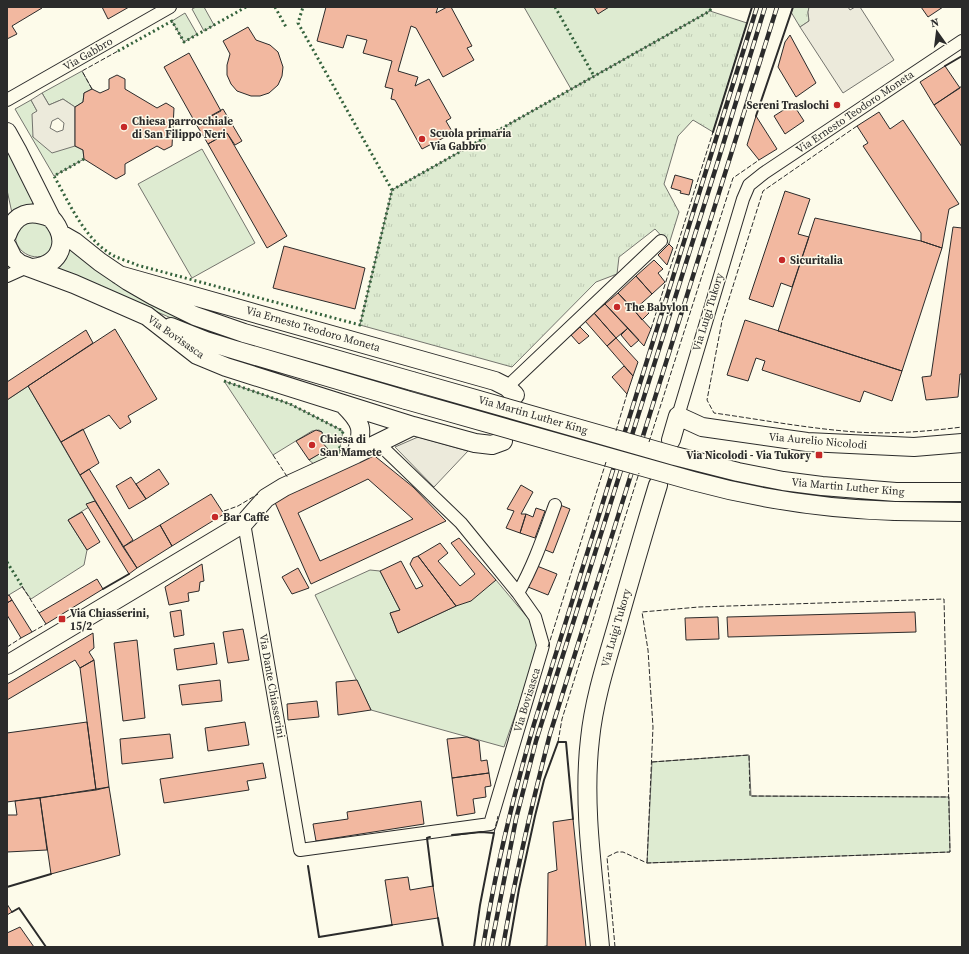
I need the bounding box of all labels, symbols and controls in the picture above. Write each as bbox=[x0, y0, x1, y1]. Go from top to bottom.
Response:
north arrow bbox=[917, 12, 957, 52]
text: N bbox=[929, 15, 940, 31]
street label: Via Gabbro bbox=[61, 34, 115, 74]
street label: Via Ernesto Teodoro Moneta bbox=[793, 67, 917, 157]
place label: Sereni Traslochi bbox=[747, 98, 830, 113]
marker: Sereni Traslochi bbox=[832, 100, 842, 110]
place label: Chiesa parrocchiale di San Filippo Neri bbox=[132, 114, 233, 142]
marker: Chiesa parrocchiale di San Filippo Neri bbox=[119, 122, 129, 132]
place label: Scuola primaria Via Gabbro bbox=[430, 126, 512, 154]
marker: Scuola primaria Via Gabbro bbox=[417, 134, 427, 144]
place label: Sicuritalia bbox=[790, 253, 843, 268]
marker: Sicuritalia bbox=[777, 255, 787, 265]
street label: Via Luigi Tukory bbox=[689, 271, 727, 353]
place label: The Babylon bbox=[625, 300, 689, 315]
marker: The Babylon bbox=[612, 302, 622, 312]
street label: Via Ernesto Teodoro Moneta bbox=[244, 303, 382, 355]
street label: Via Bovisasca bbox=[144, 312, 208, 362]
street label: Via Martin Luther King bbox=[476, 392, 590, 438]
street label: Via Aurelio Nicolodi bbox=[768, 429, 868, 453]
place label: Chiesa di San Mamete bbox=[320, 432, 382, 460]
marker: Chiesa di San Mamete bbox=[307, 440, 317, 450]
place label: Via Nicolodi - Via Tukory bbox=[686, 448, 811, 463]
marker: Via Nicolodi - Via Tukory bbox=[814, 450, 824, 460]
street label: Via Martin Luther King bbox=[791, 475, 905, 499]
place label: Bar Caffe bbox=[223, 510, 269, 525]
marker: Bar Caffe bbox=[210, 512, 220, 522]
street label: Via Luigi Tukory bbox=[598, 587, 634, 669]
place label: Via Chiasserini, 15/2 bbox=[70, 606, 149, 634]
marker: Via Chiasserini, 15/2 bbox=[57, 614, 67, 624]
street label: Via Dante Chiasserini bbox=[255, 633, 289, 739]
street label: Via Bovisasca bbox=[510, 666, 544, 734]

